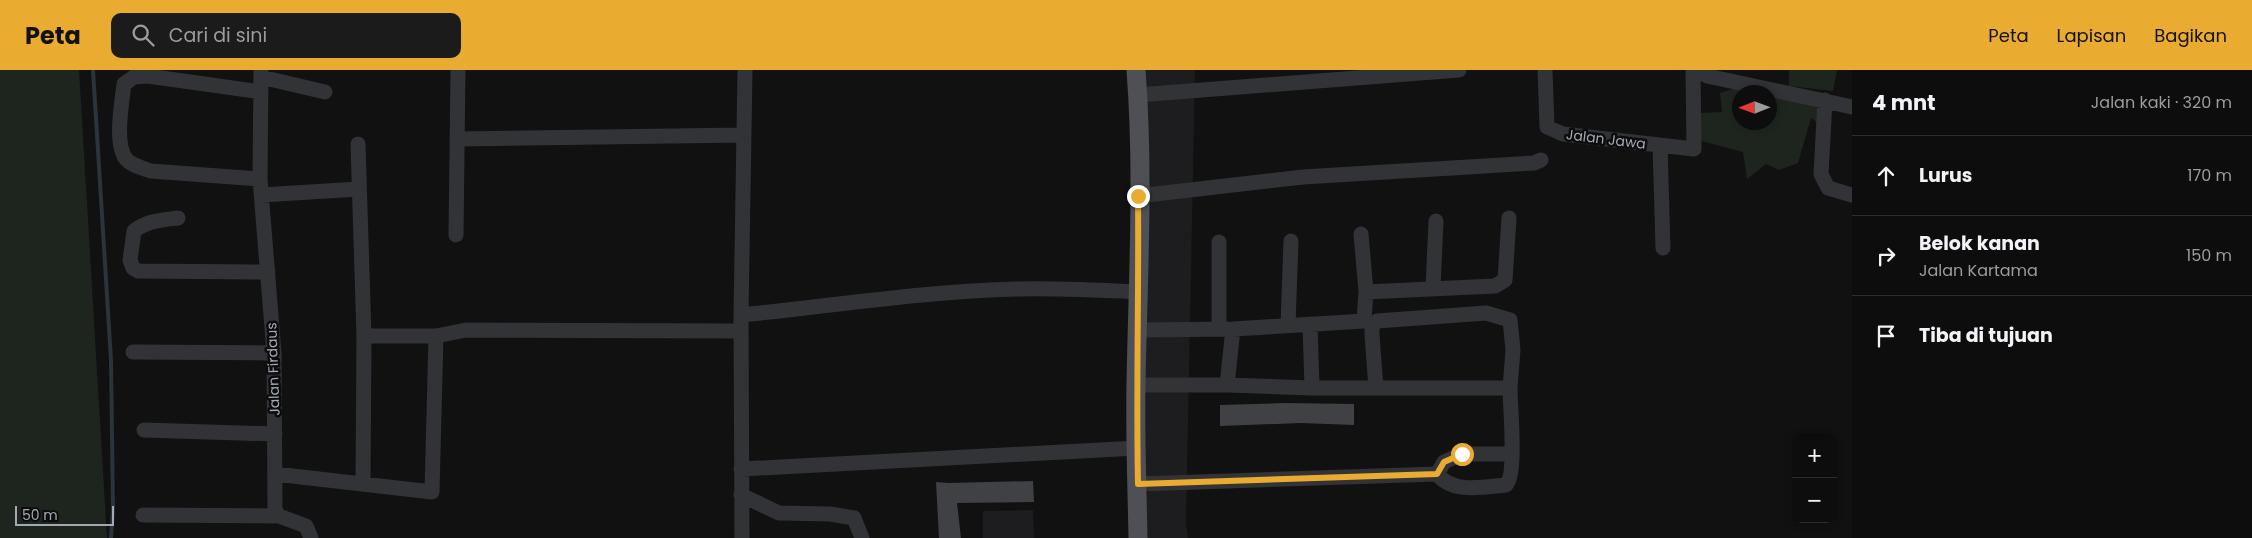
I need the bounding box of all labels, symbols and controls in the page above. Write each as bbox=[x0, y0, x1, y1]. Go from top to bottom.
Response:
search box bbox=[111, 13, 461, 58]
text: Peta bbox=[25, 19, 81, 52]
icon: search bbox=[129, 21, 157, 49]
text: Cari di sini bbox=[169, 22, 267, 49]
text: Peta bbox=[1988, 23, 2029, 48]
text: Lapisan bbox=[2057, 23, 2126, 48]
text: Bagikan bbox=[2154, 23, 2227, 48]
north arrow bbox=[1732, 85, 1777, 130]
text: 4 mnt bbox=[1872, 88, 1936, 117]
text: Jalan kaki · 320 m bbox=[2091, 91, 2232, 114]
street label: Jalan Jawa bbox=[1565, 124, 1647, 154]
icon: ahead bbox=[1872, 162, 1900, 190]
text: Lurus bbox=[1919, 162, 1972, 189]
text: 170 m bbox=[2187, 164, 2232, 187]
route end bbox=[1127, 185, 1150, 208]
text: Belok kanan bbox=[1919, 230, 2040, 257]
icon: right bbox=[1872, 242, 1900, 270]
text: 150 m bbox=[2186, 244, 2232, 267]
text: Jalan Kartama bbox=[1919, 259, 2038, 282]
street label: Jalan Firdaus bbox=[261, 322, 285, 416]
icon: arrive bbox=[1872, 322, 1900, 350]
text: Tiba di tujuan bbox=[1919, 322, 2053, 349]
map controls bbox=[1792, 433, 1837, 523]
button: + bbox=[1792, 433, 1837, 478]
route start bbox=[1451, 443, 1474, 466]
button: − bbox=[1792, 478, 1837, 523]
scale bar bbox=[15, 503, 114, 526]
text: 50 m bbox=[22, 505, 58, 525]

